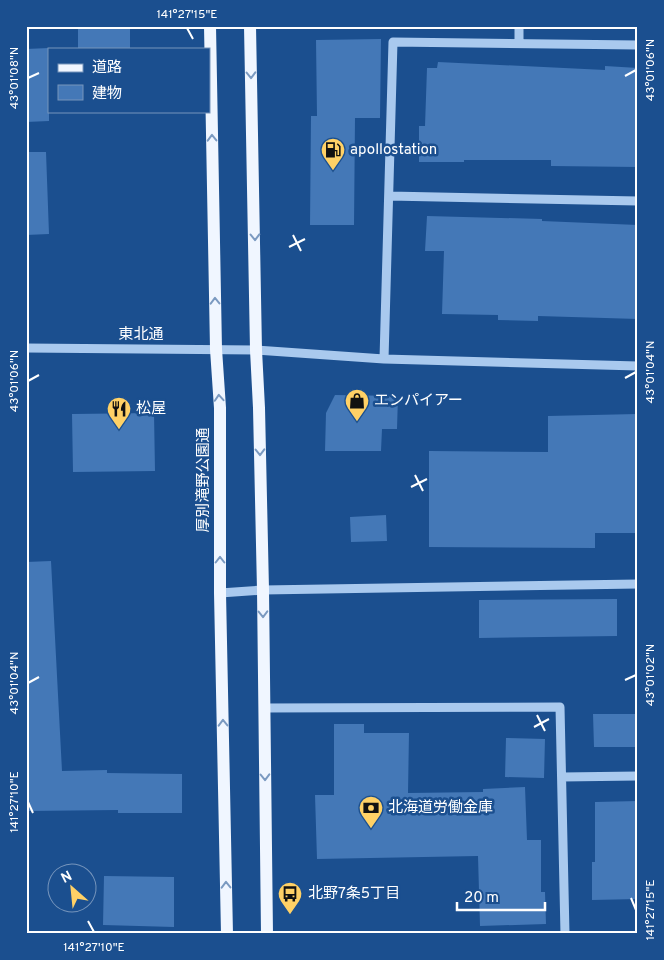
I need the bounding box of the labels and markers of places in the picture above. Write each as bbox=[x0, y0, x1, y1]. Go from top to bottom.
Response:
fuel station icon: apollostation bbox=[320, 137, 346, 171]
place label: apollostation bbox=[350, 141, 437, 160]
shop icon: エンパイアー bbox=[344, 388, 370, 422]
place label: エンパイアー bbox=[374, 392, 463, 411]
restaurant icon: 松屋 bbox=[106, 396, 132, 430]
place label: 松屋 bbox=[136, 400, 166, 419]
bank icon: 北海道労働金庫 bbox=[358, 795, 384, 829]
place label: 北海道労働金庫 bbox=[388, 798, 493, 818]
bus stop icon: 北野7条5丁目 bbox=[277, 881, 303, 915]
place label: 北野7条5丁目 bbox=[308, 884, 400, 904]

